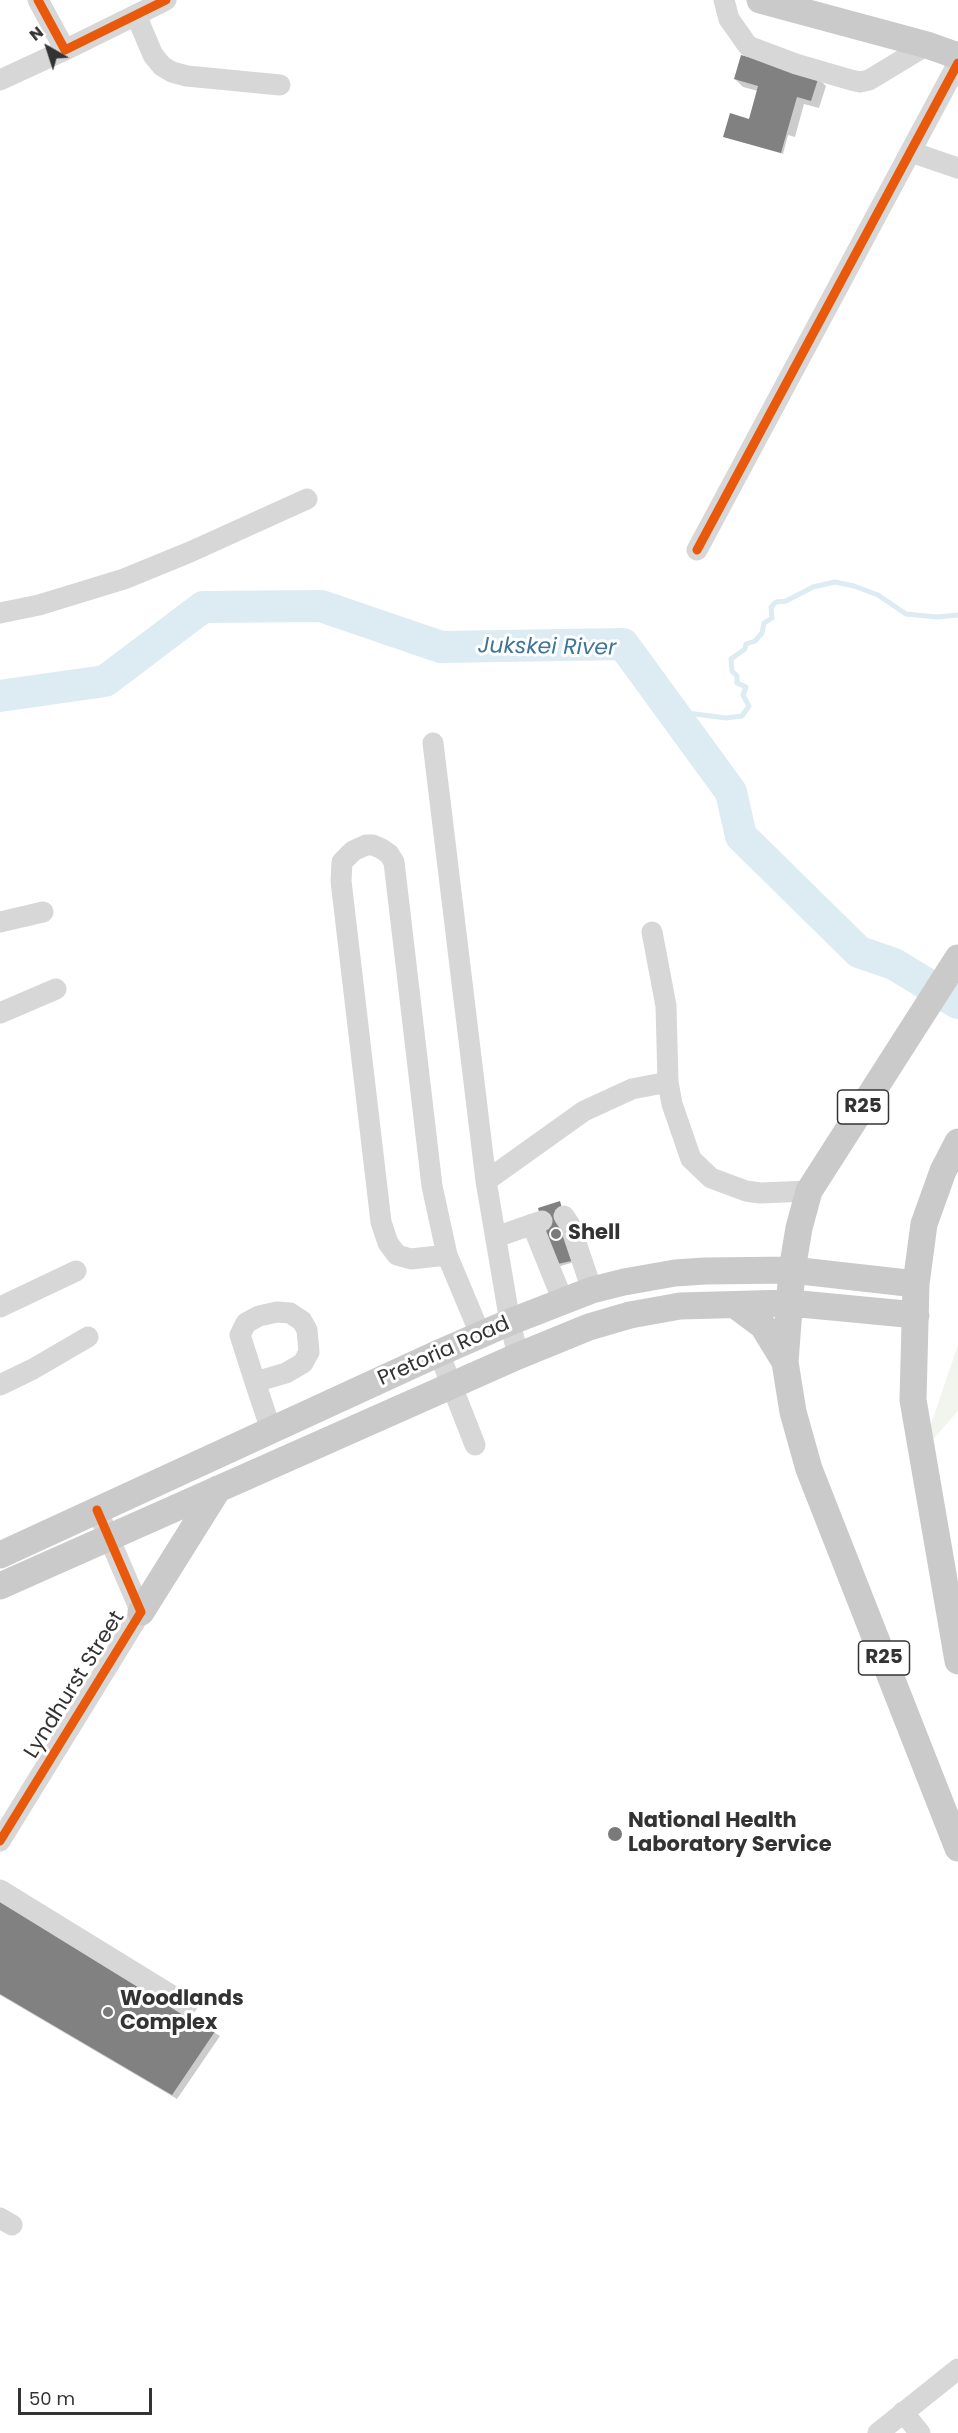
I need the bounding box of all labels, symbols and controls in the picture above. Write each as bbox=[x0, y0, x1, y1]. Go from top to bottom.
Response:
north arrow bbox=[18, 18, 78, 78]
text: N bbox=[24, 21, 48, 46]
water label: Jukskei River bbox=[478, 634, 616, 662]
road number: R25 bbox=[838, 1090, 888, 1124]
place label: Shell bbox=[568, 1221, 620, 1247]
marker: Shell bbox=[549, 1227, 563, 1241]
street label: Pretoria Road bbox=[374, 1312, 514, 1392]
street label: Lyndhurst Street bbox=[20, 1607, 130, 1763]
road number: R25 bbox=[858, 1641, 910, 1675]
place label: National Health Laboratory Service bbox=[628, 1809, 832, 1859]
marker: National Health Laboratory Service bbox=[606, 1825, 624, 1843]
place label: Woodlands Complex bbox=[120, 1987, 244, 2037]
marker: Woodlands Complex bbox=[101, 2005, 115, 2019]
scale bar bbox=[21, 2376, 154, 2414]
text: 50 m bbox=[29, 2386, 75, 2411]

